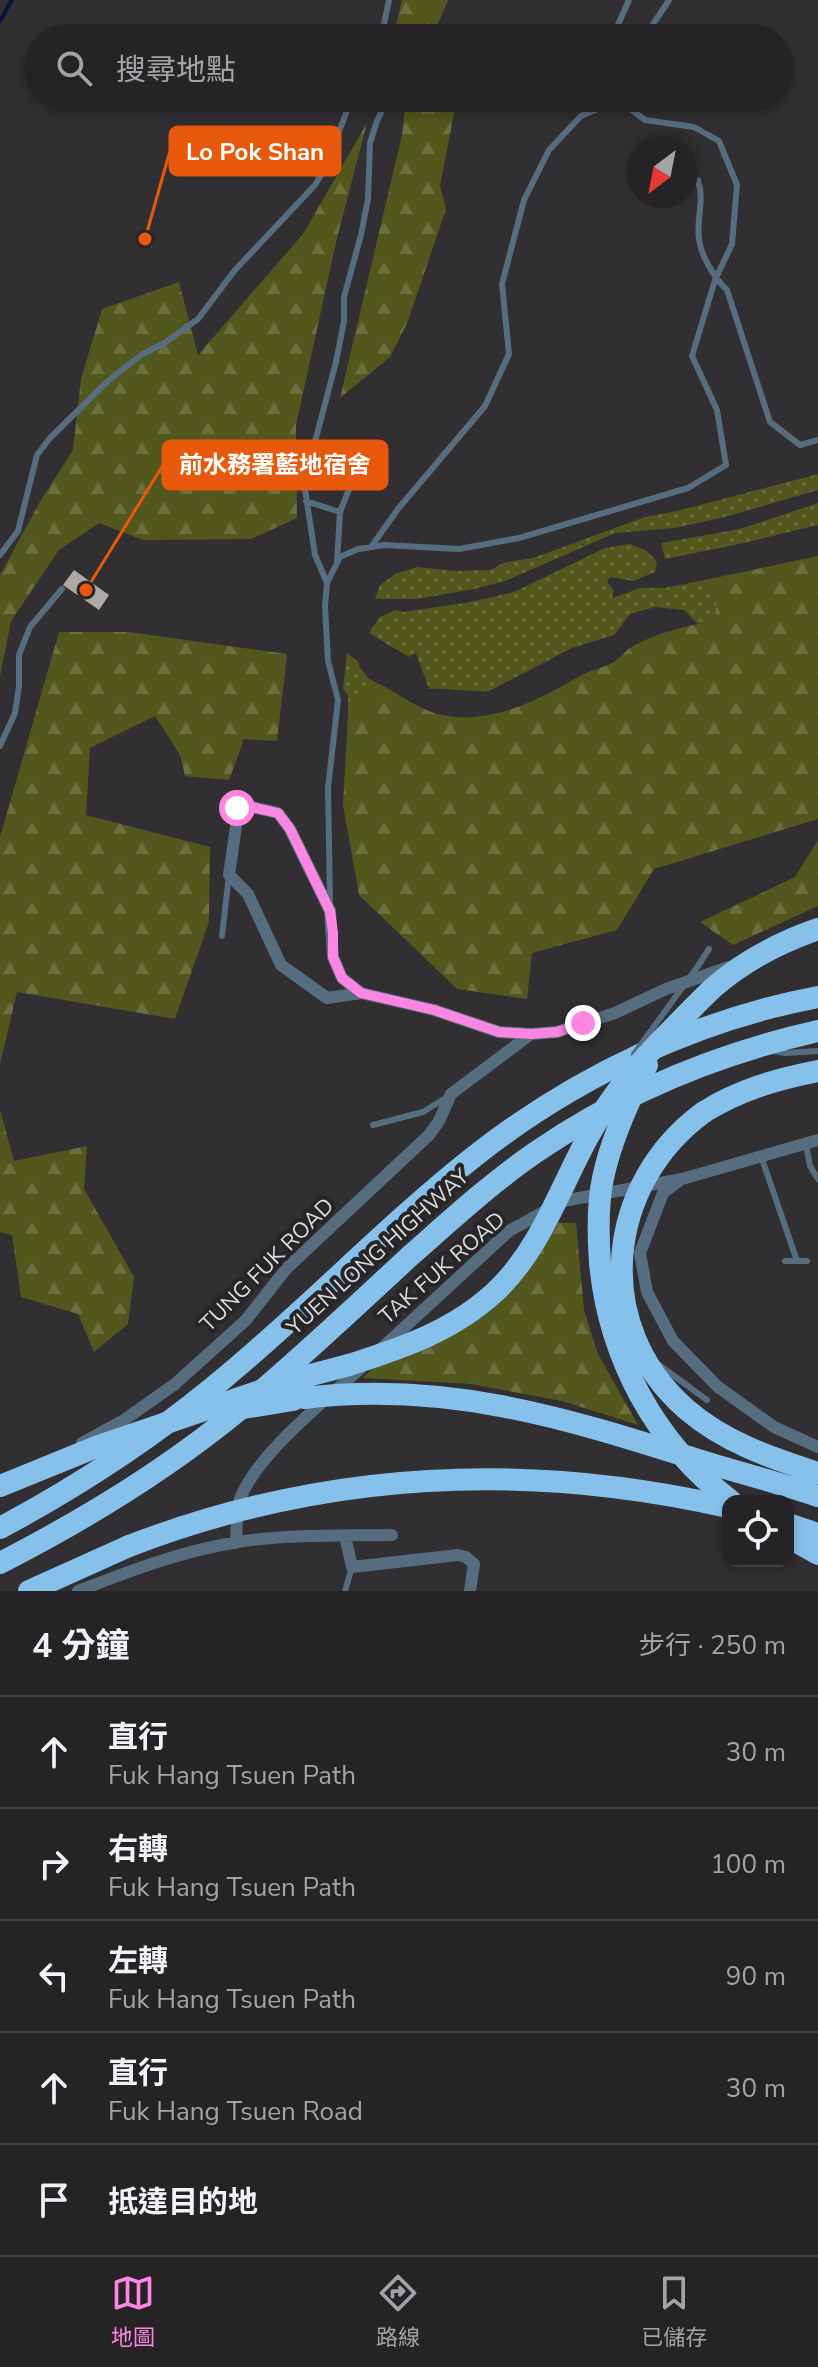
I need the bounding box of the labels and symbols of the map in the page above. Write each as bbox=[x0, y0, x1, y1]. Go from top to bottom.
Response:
callout: Lo Pok Shan bbox=[170, 127, 340, 175]
text: Lo Pok Shan bbox=[186, 136, 324, 168]
north arrow bbox=[626, 136, 698, 208]
callout: 前水務署藍地宿舍 bbox=[163, 441, 387, 489]
text: 前水務署藍地宿舍 bbox=[179, 449, 371, 481]
route start bbox=[219, 790, 255, 826]
route end bbox=[565, 1005, 601, 1041]
street label: YUEN LONG HIGHWAY bbox=[280, 1161, 476, 1343]
street label: TUNG FUK ROAD bbox=[193, 1191, 341, 1339]
street label: TAK FUK ROAD bbox=[373, 1205, 511, 1331]

